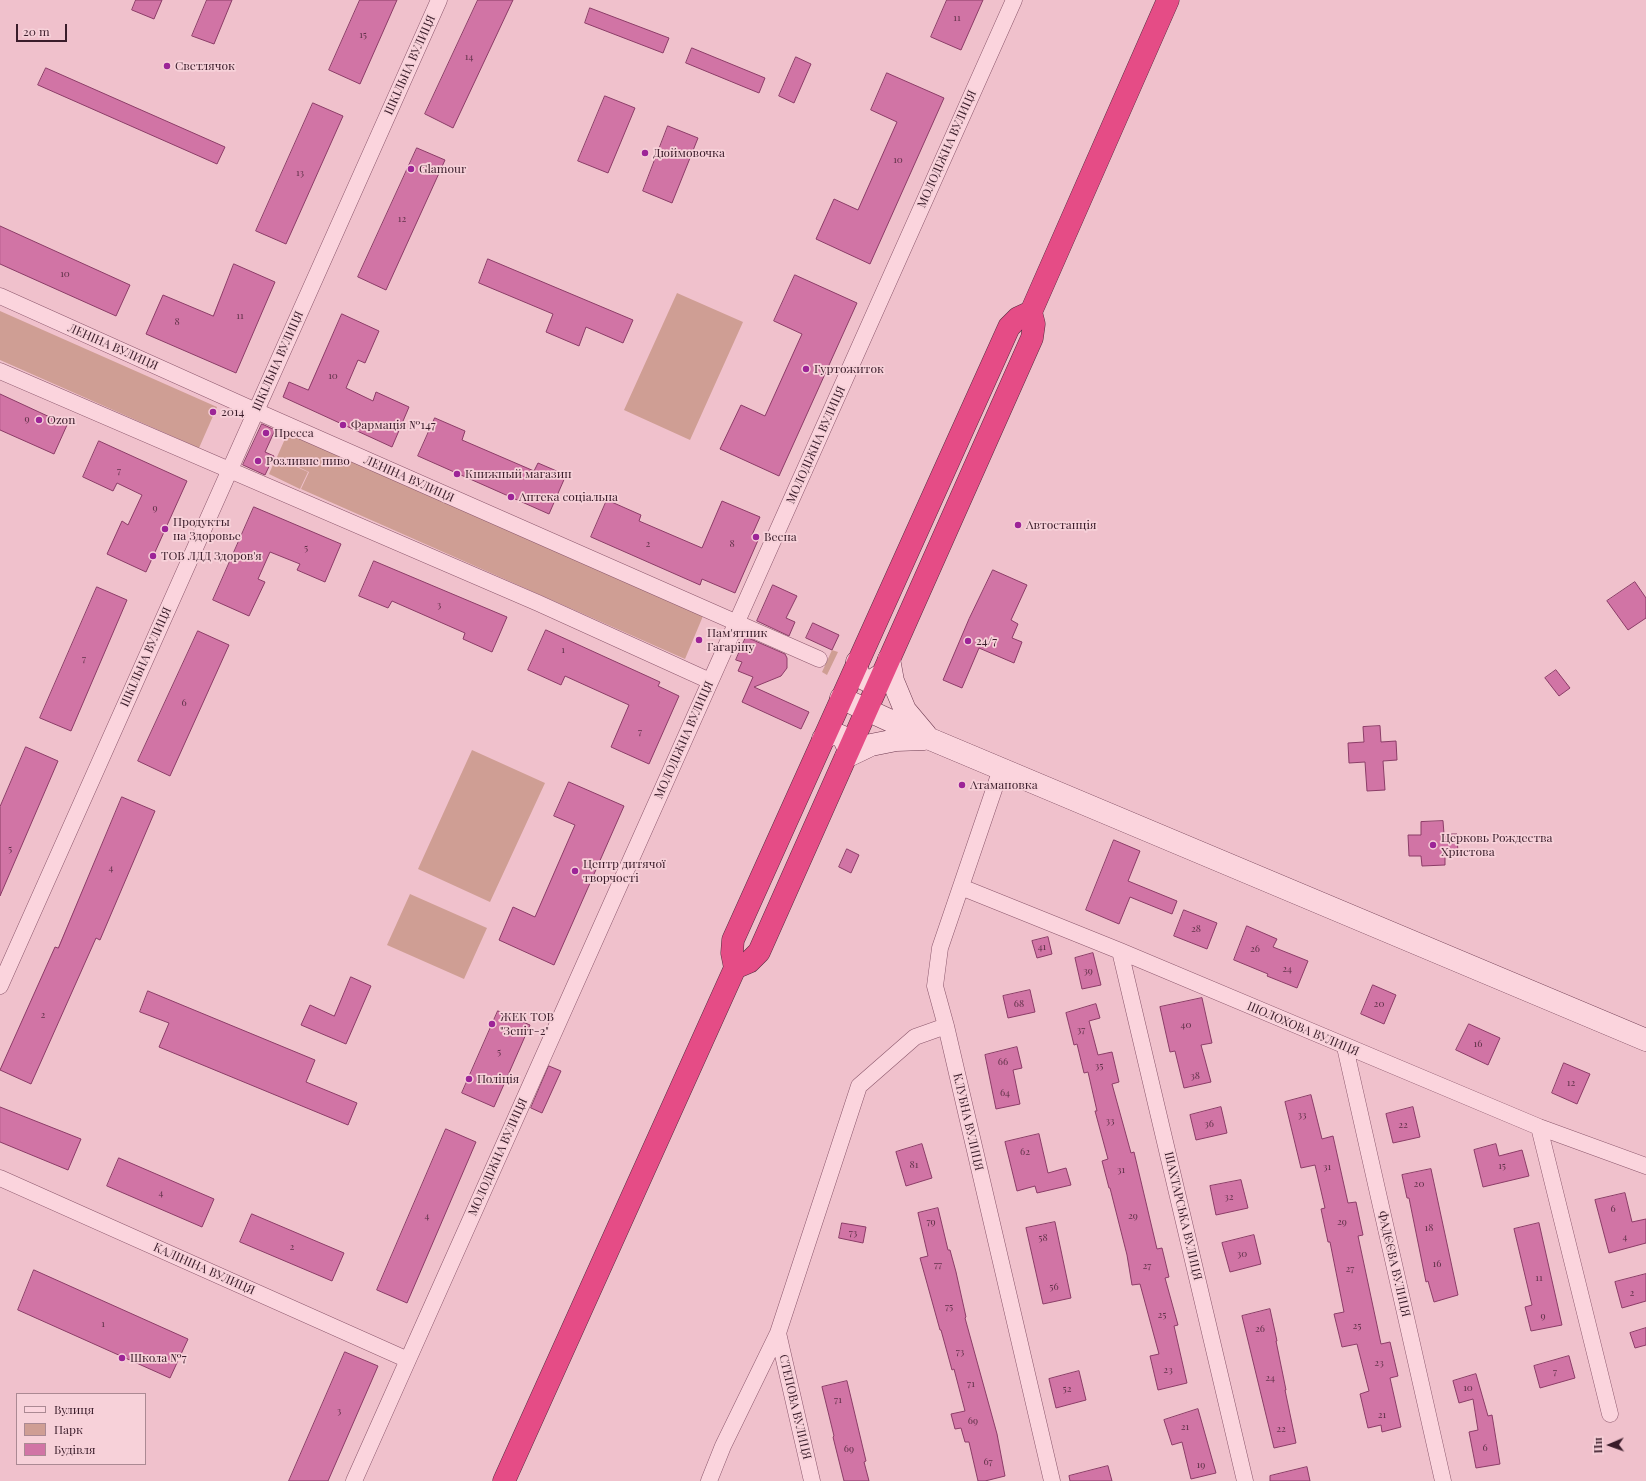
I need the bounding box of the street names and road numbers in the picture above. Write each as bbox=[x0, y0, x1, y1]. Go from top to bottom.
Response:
street label: ШКІЛЬНА ВУЛИЦЯ bbox=[381, 13, 439, 117]
street label: МОЛОДІЖНА ВУЛИЦЯ bbox=[914, 88, 980, 210]
street label: ШКІЛЬНА ВУЛИЦЯ bbox=[249, 309, 307, 413]
street label: ЛЕНІНА ВУЛИЦЯ bbox=[66, 321, 160, 373]
street label: МОЛОДІЖНА ВУЛИЦЯ bbox=[783, 384, 849, 506]
street label: ЛЕНІНА ВУЛИЦЯ bbox=[362, 453, 456, 505]
street label: ШКІЛЬНА ВУЛИЦЯ bbox=[117, 605, 175, 709]
street label: МОЛОДІЖНА ВУЛИЦЯ bbox=[651, 679, 717, 801]
street label: ШОЛОХОВА ВУЛИЦЯ bbox=[1245, 999, 1361, 1059]
street label: КЛУБНА ВУЛИЦЯ bbox=[950, 1072, 986, 1172]
street label: МОЛОДІЖНА ВУЛИЦЯ bbox=[465, 1096, 531, 1218]
street label: ШАХТАРСЬКА ВУЛИЦЯ bbox=[1161, 1150, 1205, 1282]
street label: ФАДЄЄВА ВУЛИЦЯ bbox=[1375, 1210, 1413, 1318]
street label: КАЛІНІНА ВУЛИЦЯ bbox=[151, 1240, 257, 1298]
street label: СТЕПОВА ВУЛИЦЯ bbox=[776, 1353, 814, 1461]

